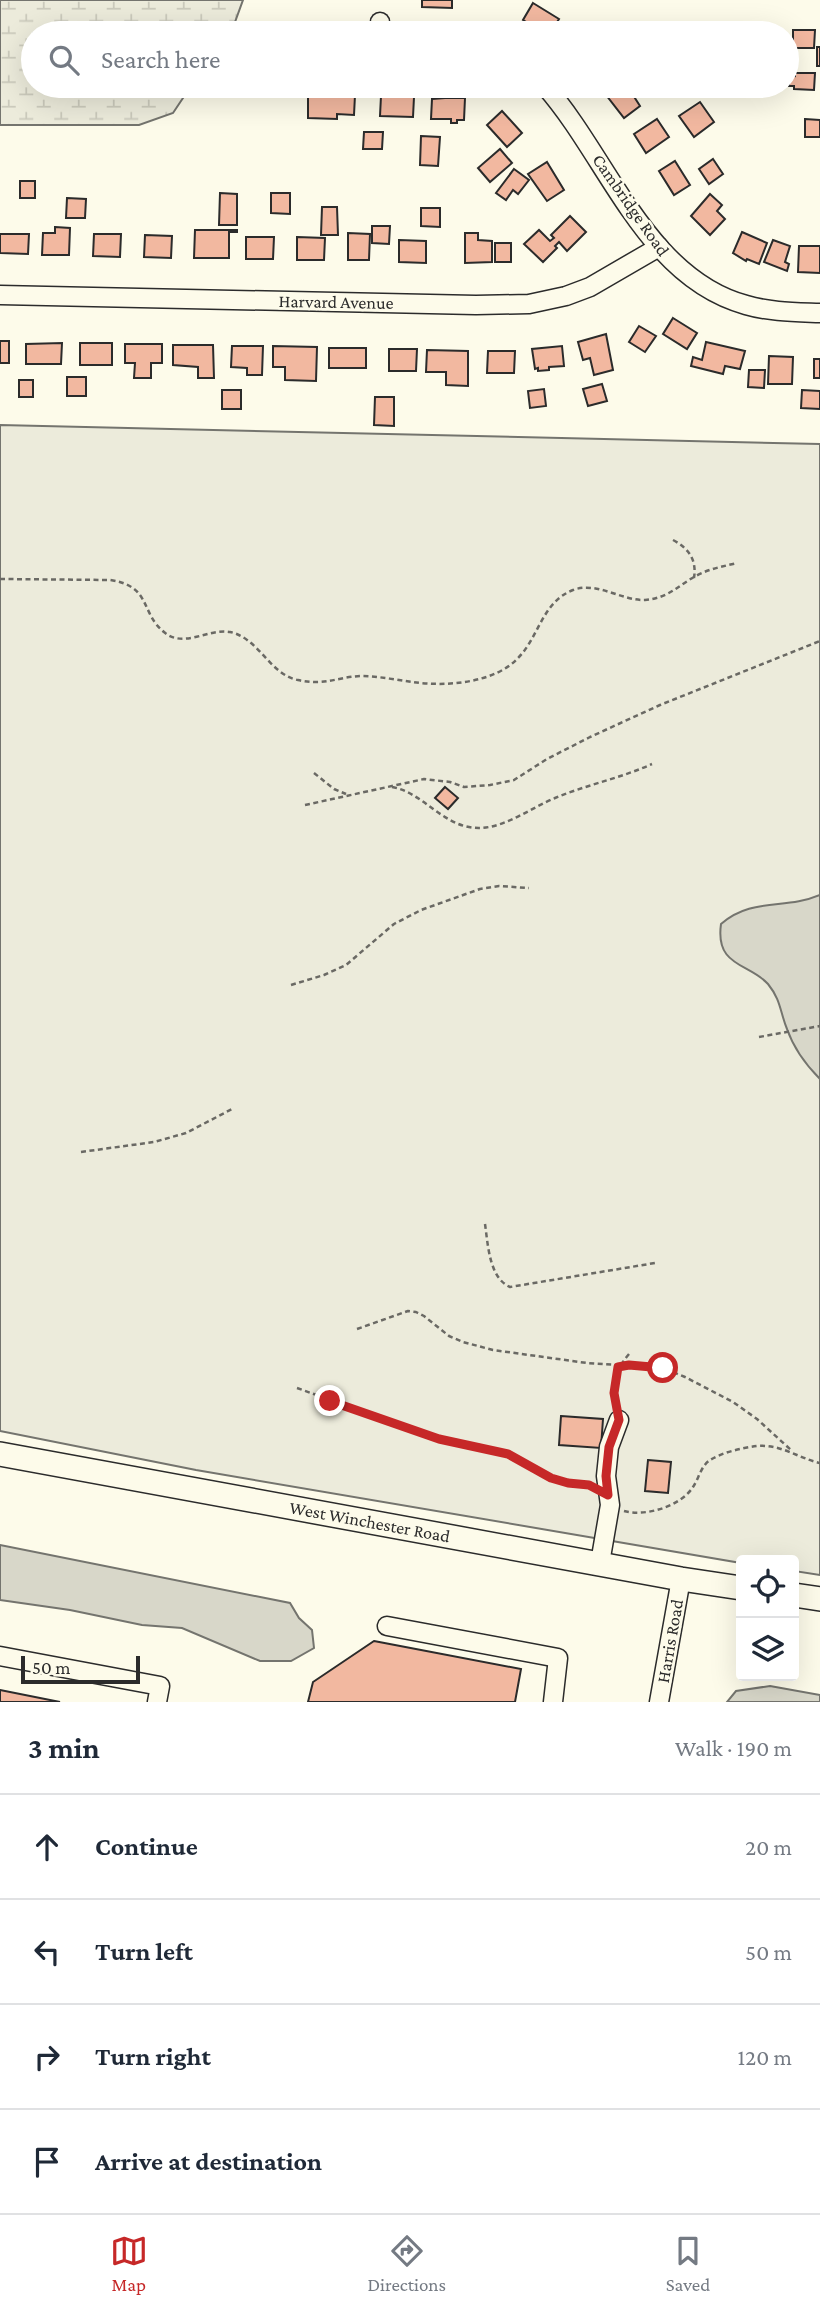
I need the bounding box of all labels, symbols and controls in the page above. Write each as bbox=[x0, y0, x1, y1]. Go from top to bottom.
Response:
search box bbox=[21, 21, 799, 98]
icon: search bbox=[45, 41, 83, 79]
text: Search here bbox=[101, 45, 220, 74]
street label: Cambridge Road bbox=[589, 150, 674, 260]
street label: Harvard Avenue bbox=[278, 291, 394, 313]
route start bbox=[647, 1352, 678, 1383]
route end bbox=[314, 1385, 345, 1416]
street label: West Winchester Road bbox=[288, 1497, 452, 1547]
map controls bbox=[736, 1555, 799, 1681]
button: locate bbox=[736, 1555, 799, 1618]
street label: Harris Road bbox=[653, 1597, 687, 1684]
button: layers bbox=[736, 1618, 799, 1681]
scale bar bbox=[21, 1653, 140, 1685]
text: 50 m bbox=[32, 1657, 71, 1678]
text: 3 min bbox=[28, 1731, 100, 1764]
text: Walk · 190 m bbox=[675, 1735, 792, 1761]
icon: ahead bbox=[28, 1828, 66, 1866]
text: Continue bbox=[95, 1832, 198, 1861]
text: 20 m bbox=[745, 1834, 792, 1860]
icon: left bbox=[28, 1933, 66, 1971]
text: Turn left bbox=[95, 1937, 193, 1966]
text: 50 m bbox=[745, 1939, 792, 1965]
icon: right bbox=[28, 2038, 66, 2076]
text: Turn right bbox=[95, 2042, 211, 2071]
text: 120 m bbox=[738, 2044, 792, 2070]
icon: arrive bbox=[28, 2143, 66, 2181]
text: Arrive at destination bbox=[95, 2147, 322, 2176]
tab: Map bbox=[110, 2232, 148, 2295]
tab: Directions bbox=[367, 2232, 446, 2295]
tab: Saved bbox=[666, 2232, 710, 2295]

